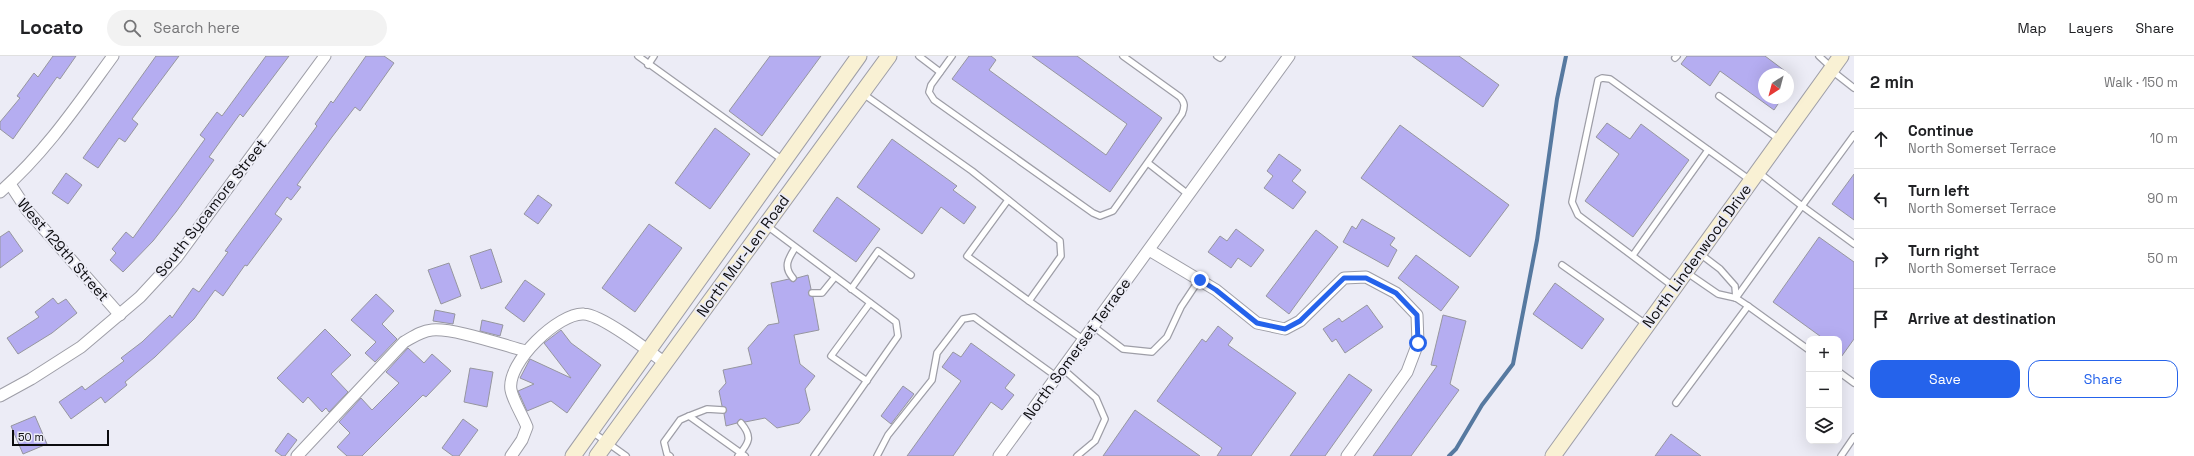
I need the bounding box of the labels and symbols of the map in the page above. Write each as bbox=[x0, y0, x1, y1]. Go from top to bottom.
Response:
north arrow bbox=[1758, 68, 1794, 104]
street label: South Sycamore Street bbox=[151, 135, 270, 280]
street label: North Lindenwood Drive bbox=[1638, 180, 1755, 331]
street label: North Mur-Len Road bbox=[692, 191, 793, 320]
street label: West 129th Street bbox=[13, 194, 113, 305]
route end bbox=[1191, 271, 1209, 289]
street label: North Somerset Terrace bbox=[1019, 274, 1135, 423]
route start bbox=[1409, 334, 1427, 352]
scale bar bbox=[12, 428, 109, 447]

